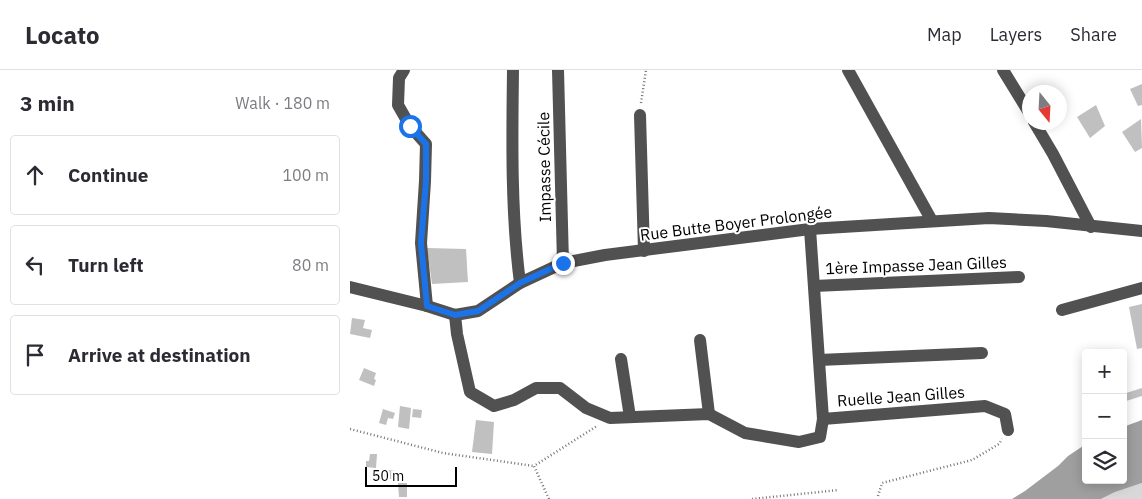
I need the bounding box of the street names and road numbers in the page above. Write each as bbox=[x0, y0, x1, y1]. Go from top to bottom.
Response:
street label: Impasse Cécile bbox=[533, 112, 555, 222]
street label: Rue Butte Boyer Prolongée bbox=[639, 201, 833, 245]
street label: 1ère Impasse Jean Gilles bbox=[825, 252, 1007, 278]
street label: Ruelle Jean Gilles bbox=[836, 382, 966, 410]

